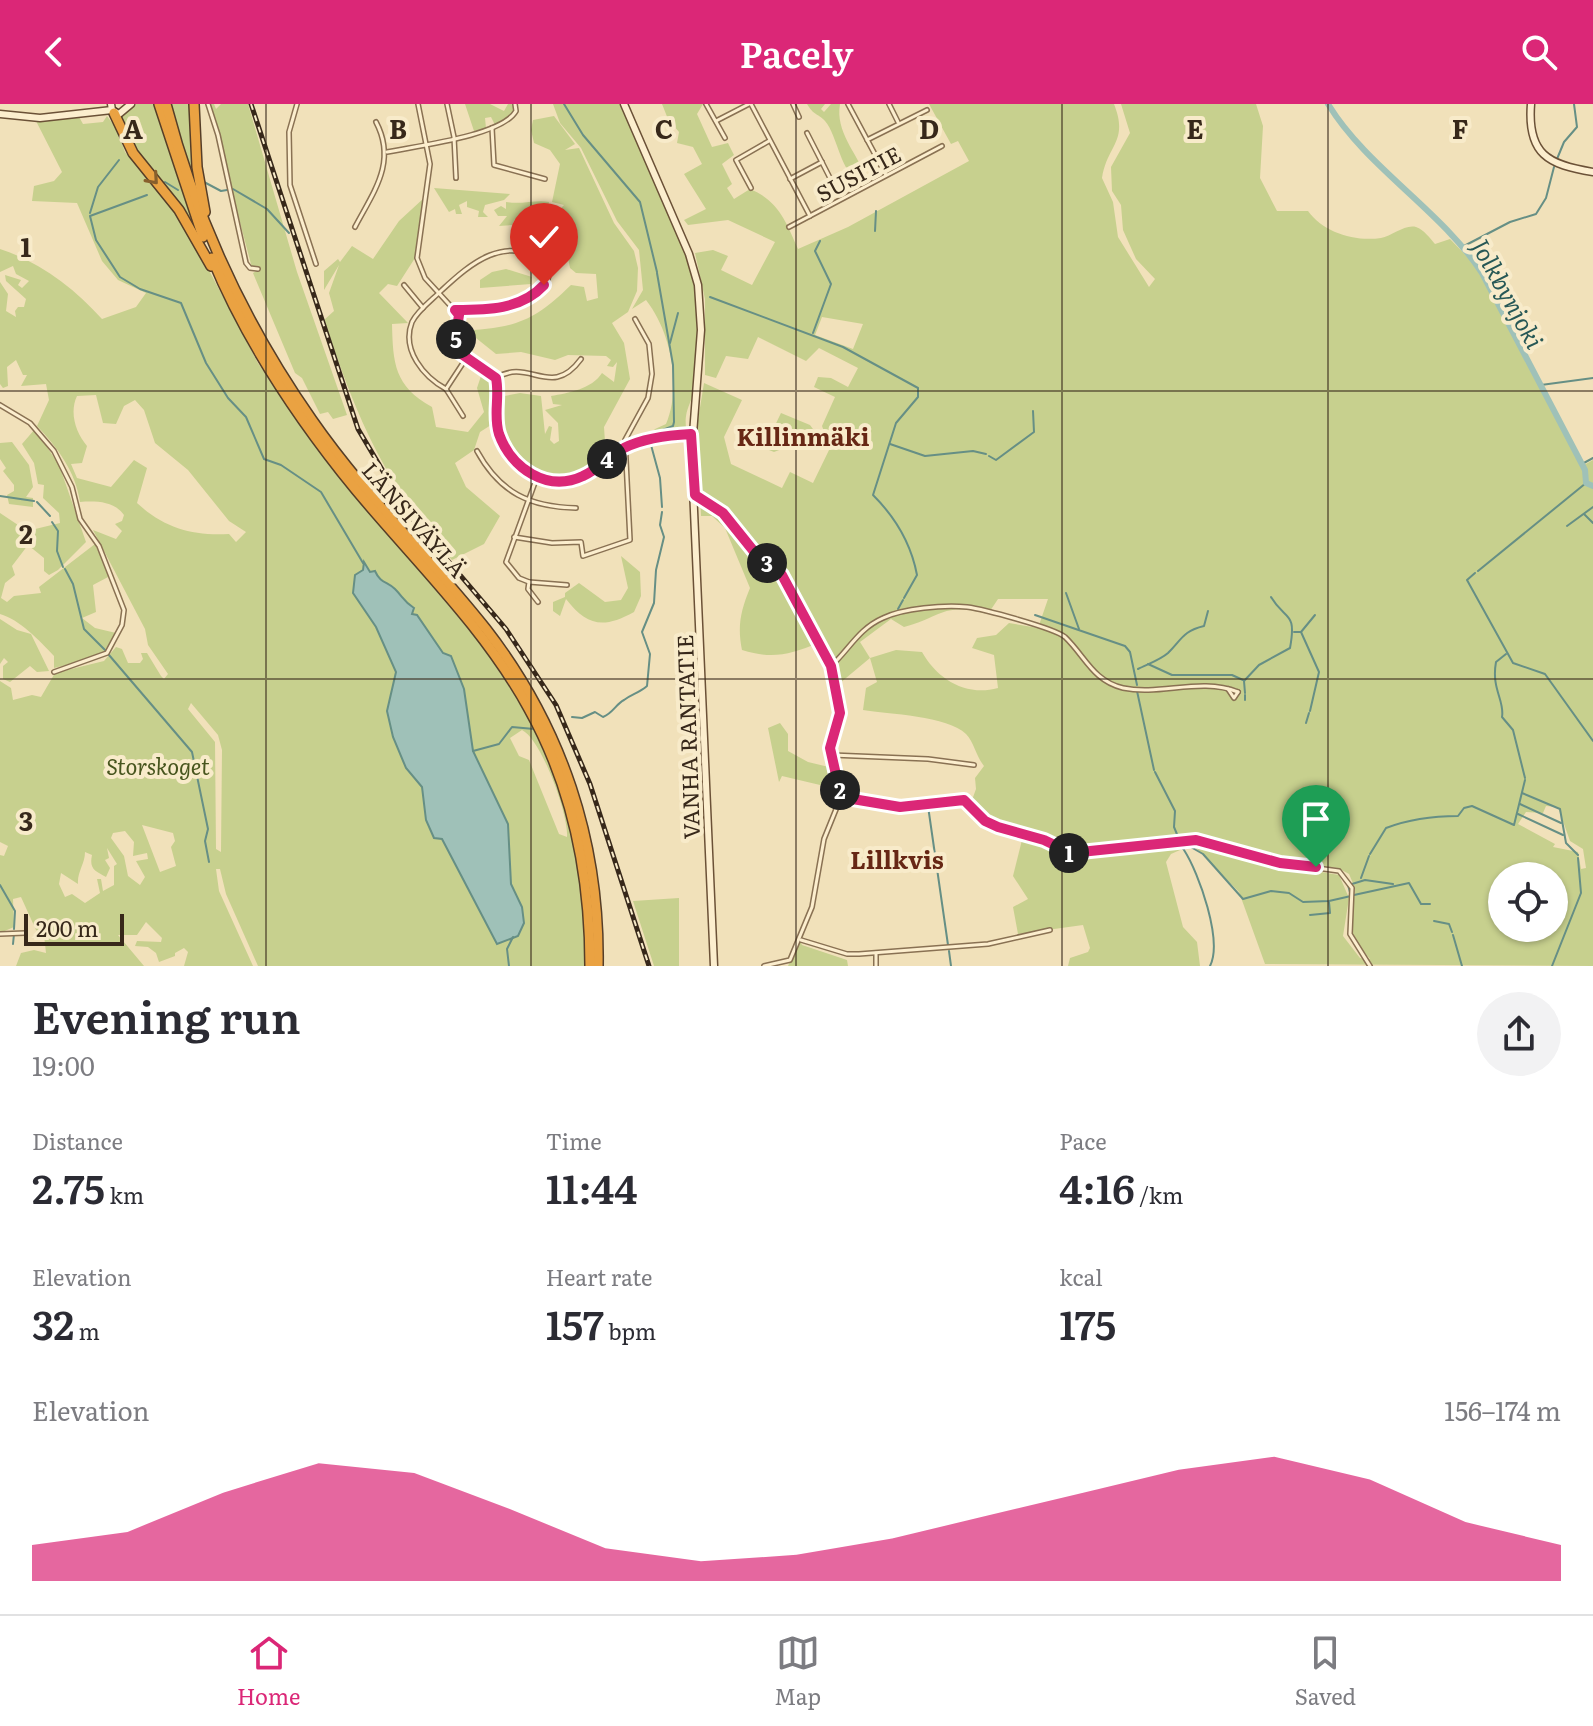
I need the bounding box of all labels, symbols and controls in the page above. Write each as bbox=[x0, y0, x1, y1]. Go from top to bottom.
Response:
text: Pacely bbox=[740, 26, 853, 79]
icon: back bbox=[32, 30, 76, 74]
icon: search bbox=[1517, 30, 1561, 74]
text: A bbox=[123, 108, 143, 147]
text: B bbox=[389, 108, 407, 147]
text: C bbox=[655, 108, 673, 147]
text: D bbox=[919, 108, 939, 147]
text: E bbox=[1186, 108, 1204, 147]
text: F bbox=[1452, 108, 1468, 147]
street label: SUSITIE bbox=[810, 137, 906, 209]
one-way arrow bbox=[144, 170, 158, 185]
pin bbox=[510, 203, 578, 285]
icon: check bbox=[522, 215, 566, 259]
text: 1 bbox=[21, 226, 32, 265]
water label: Jolkbynjoki bbox=[1465, 232, 1553, 354]
pin: 5 bbox=[436, 319, 476, 359]
text: 5 bbox=[450, 322, 462, 355]
district label: Killinmäki bbox=[737, 418, 870, 453]
pin: 4 bbox=[587, 439, 627, 479]
text: 4 bbox=[600, 442, 614, 475]
street label: LÄNSIVÄYLÄ bbox=[355, 454, 475, 584]
text: 2 bbox=[19, 513, 33, 552]
pin: 3 bbox=[747, 543, 787, 583]
text: 3 bbox=[761, 546, 773, 579]
street label: VANHA RANTATIE bbox=[667, 634, 707, 840]
park label: Storskoget bbox=[106, 749, 210, 782]
pin: 2 bbox=[820, 770, 860, 810]
text: 2 bbox=[834, 773, 846, 806]
pin bbox=[1282, 785, 1350, 867]
icon: arrive bbox=[1294, 797, 1338, 841]
text: 3 bbox=[19, 800, 33, 839]
pin: 1 bbox=[1049, 833, 1089, 873]
text: 1 bbox=[1064, 836, 1074, 869]
district label: Lillkvis bbox=[850, 841, 944, 876]
map controls bbox=[1488, 862, 1568, 942]
button: locate bbox=[1488, 862, 1568, 942]
scale bar bbox=[24, 910, 124, 946]
text: 200 m bbox=[36, 911, 98, 944]
text: Evening run bbox=[32, 982, 301, 1048]
button: share bbox=[1477, 992, 1561, 1076]
text: 19:00 bbox=[32, 1045, 95, 1084]
text: Distance bbox=[32, 1124, 123, 1157]
text: Time bbox=[546, 1124, 602, 1157]
text: Pace bbox=[1059, 1124, 1107, 1157]
text: 2.75 bbox=[32, 1157, 105, 1216]
text: 11:44 bbox=[546, 1157, 638, 1216]
text: 4:16 bbox=[1059, 1157, 1135, 1216]
text: km bbox=[105, 1178, 144, 1211]
text: /km bbox=[1135, 1178, 1183, 1211]
text: Elevation bbox=[32, 1260, 131, 1293]
text: Heart rate bbox=[546, 1260, 652, 1293]
text: kcal bbox=[1059, 1260, 1103, 1293]
text: 32 bbox=[32, 1293, 74, 1352]
text: 157 bbox=[546, 1293, 604, 1352]
text: 175 bbox=[1059, 1293, 1116, 1352]
text: m bbox=[74, 1314, 100, 1347]
text: bpm bbox=[604, 1314, 656, 1347]
text: Elevation bbox=[32, 1390, 150, 1429]
text: 156–174 m bbox=[1444, 1390, 1561, 1429]
tab: Home bbox=[237, 1631, 300, 1712]
tab: Map bbox=[774, 1631, 821, 1712]
tab: Saved bbox=[1295, 1631, 1356, 1712]

